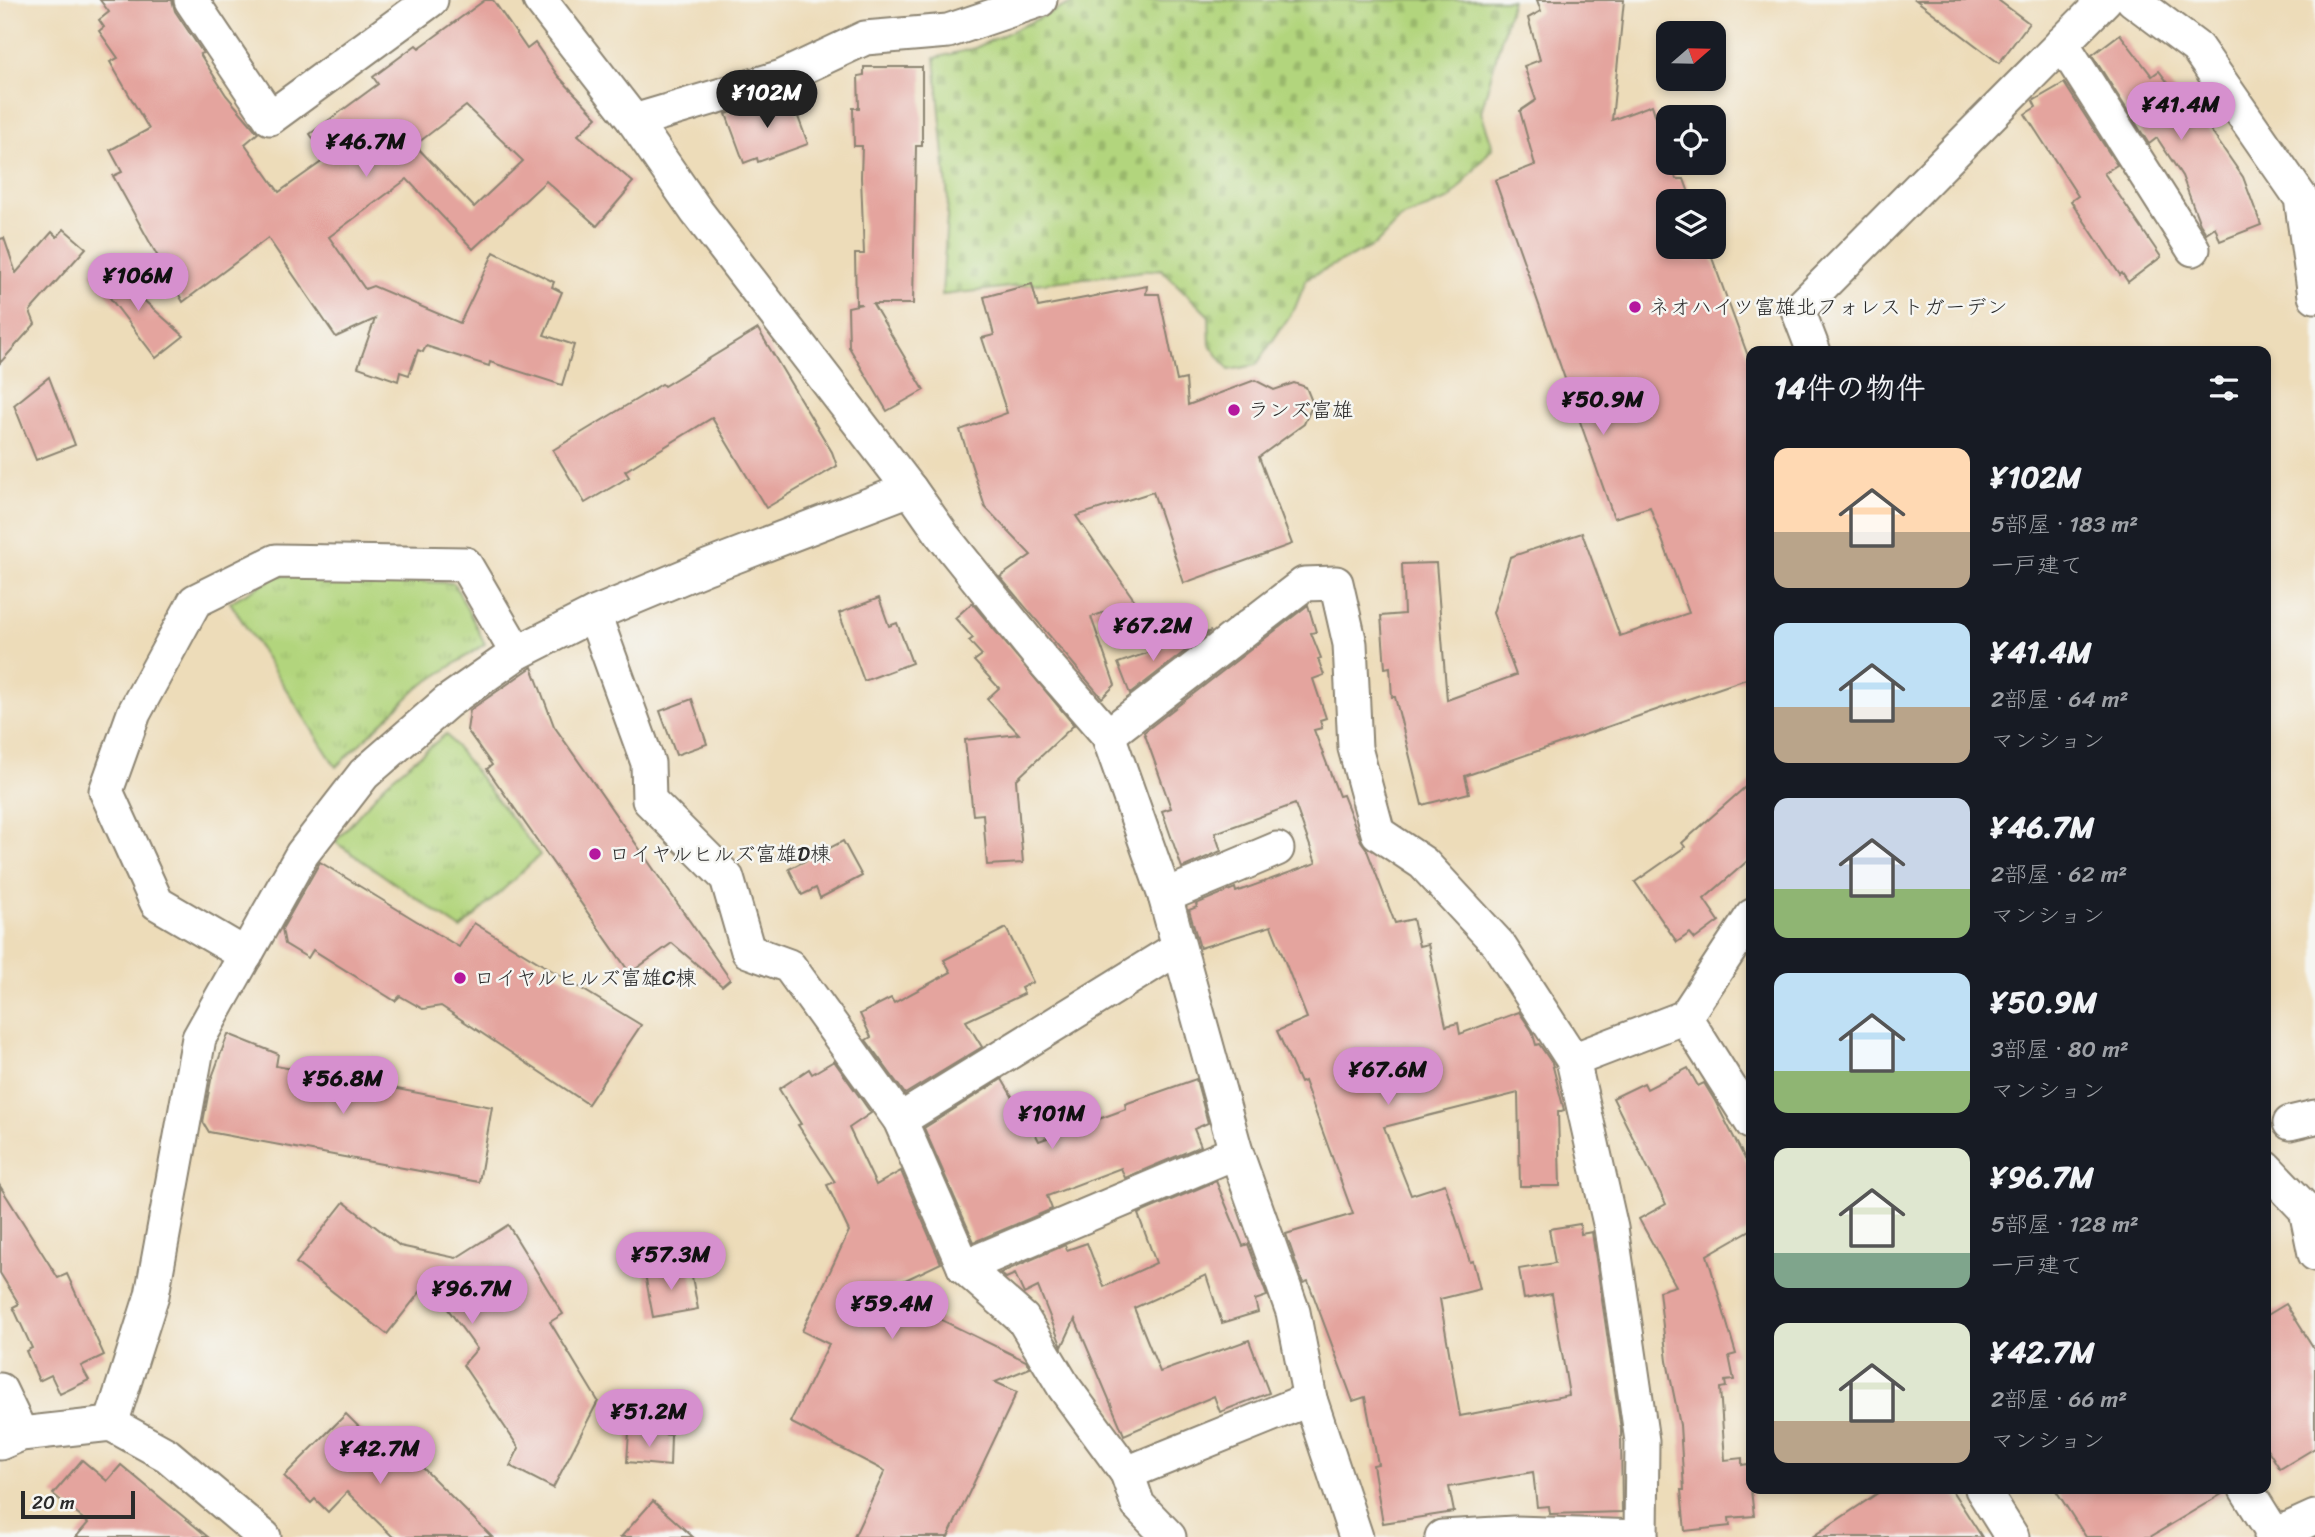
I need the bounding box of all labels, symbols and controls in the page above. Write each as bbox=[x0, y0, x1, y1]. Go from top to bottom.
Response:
north arrow bbox=[1656, 21, 1726, 91]
map controls bbox=[1656, 21, 1726, 259]
pin: ¥102M bbox=[718, 71, 816, 130]
text: ¥102M bbox=[732, 72, 802, 113]
pin: ¥41.4M bbox=[2124, 82, 2238, 142]
text: ¥41.4M bbox=[2142, 84, 2220, 125]
button: locate bbox=[1656, 105, 1726, 175]
pin: ¥46.7M bbox=[309, 120, 423, 179]
text: ¥46.7M bbox=[326, 121, 406, 162]
button: layers bbox=[1656, 189, 1726, 259]
pin: ¥106M bbox=[89, 254, 187, 313]
text: ¥106M bbox=[104, 255, 173, 296]
place label: ネオハイツ富雄北フォレストガーデン bbox=[1649, 288, 2008, 326]
marker: ネオハイツ富雄北フォレストガーデン bbox=[1627, 299, 1643, 315]
text: 14件の物件 bbox=[1774, 361, 1926, 415]
icon: filters bbox=[2205, 369, 2243, 407]
pin: ¥50.9M bbox=[1546, 378, 1660, 437]
text: ¥50.9M bbox=[1562, 379, 1644, 420]
place label: ランズ富雄 bbox=[1248, 391, 1353, 429]
marker: ランズ富雄 bbox=[1226, 402, 1242, 418]
text: ¥102M bbox=[1991, 450, 2081, 504]
icon: home bbox=[1830, 476, 1914, 560]
text: 5部屋 · 183 m² bbox=[1991, 504, 2138, 545]
text: 一戸建て bbox=[1991, 545, 2083, 586]
pin: ¥67.2M bbox=[1096, 604, 1210, 663]
text: ¥67.2M bbox=[1114, 605, 1192, 646]
text: ¥41.4M bbox=[1991, 625, 2092, 679]
icon: home bbox=[1830, 651, 1914, 735]
text: 2部屋 · 64 m² bbox=[1991, 679, 2129, 720]
text: マンション bbox=[1991, 720, 2105, 761]
text: ¥46.7M bbox=[1991, 800, 2094, 854]
icon: home bbox=[1830, 826, 1914, 910]
place label: ロイヤルヒルズ富雄D棟 bbox=[609, 835, 831, 873]
marker: ロイヤルヒルズ富雄D棟 bbox=[587, 846, 603, 862]
text: 2部屋 · 62 m² bbox=[1991, 854, 2127, 895]
text: マンション bbox=[1991, 895, 2105, 936]
place label: ロイヤルヒルズ富雄C棟 bbox=[474, 959, 696, 997]
marker: ロイヤルヒルズ富雄C棟 bbox=[452, 970, 468, 986]
text: ¥50.9M bbox=[1991, 975, 2097, 1029]
icon: home bbox=[1830, 1001, 1914, 1085]
text: 3部屋 · 80 m² bbox=[1991, 1029, 2129, 1070]
pin: ¥67.6M bbox=[1331, 1048, 1445, 1107]
text: ¥67.6M bbox=[1349, 1049, 1427, 1090]
pin: ¥56.8M bbox=[286, 1056, 400, 1116]
text: ¥56.8M bbox=[303, 1058, 383, 1099]
text: マンション bbox=[1991, 1070, 2105, 1111]
pin: ¥101M bbox=[1003, 1092, 1101, 1151]
text: ¥101M bbox=[1019, 1093, 1085, 1134]
text: ¥96.7M bbox=[1991, 1150, 2094, 1204]
icon: home bbox=[1830, 1176, 1914, 1260]
text: 5部屋 · 128 m² bbox=[1991, 1204, 2139, 1245]
pin: ¥57.3M bbox=[614, 1232, 728, 1292]
text: ¥57.3M bbox=[632, 1234, 710, 1275]
text: 一戸建て bbox=[1991, 1245, 2083, 1286]
pin: ¥96.7M bbox=[415, 1266, 529, 1326]
text: ¥96.7M bbox=[433, 1268, 511, 1309]
pin: ¥59.4M bbox=[835, 1282, 949, 1341]
text: ¥59.4M bbox=[851, 1283, 933, 1324]
text: ¥42.7M bbox=[1991, 1325, 2094, 1379]
icon: home bbox=[1830, 1351, 1914, 1435]
text: 2部屋 · 66 m² bbox=[1991, 1379, 2127, 1420]
pin: ¥51.2M bbox=[592, 1390, 706, 1449]
text: ¥51.2M bbox=[611, 1391, 687, 1432]
text: マンション bbox=[1991, 1420, 2105, 1461]
pin: ¥42.7M bbox=[323, 1426, 437, 1486]
text: ¥42.7M bbox=[340, 1428, 420, 1469]
text: 20 m bbox=[32, 1486, 75, 1519]
scale bar bbox=[21, 1488, 135, 1520]

